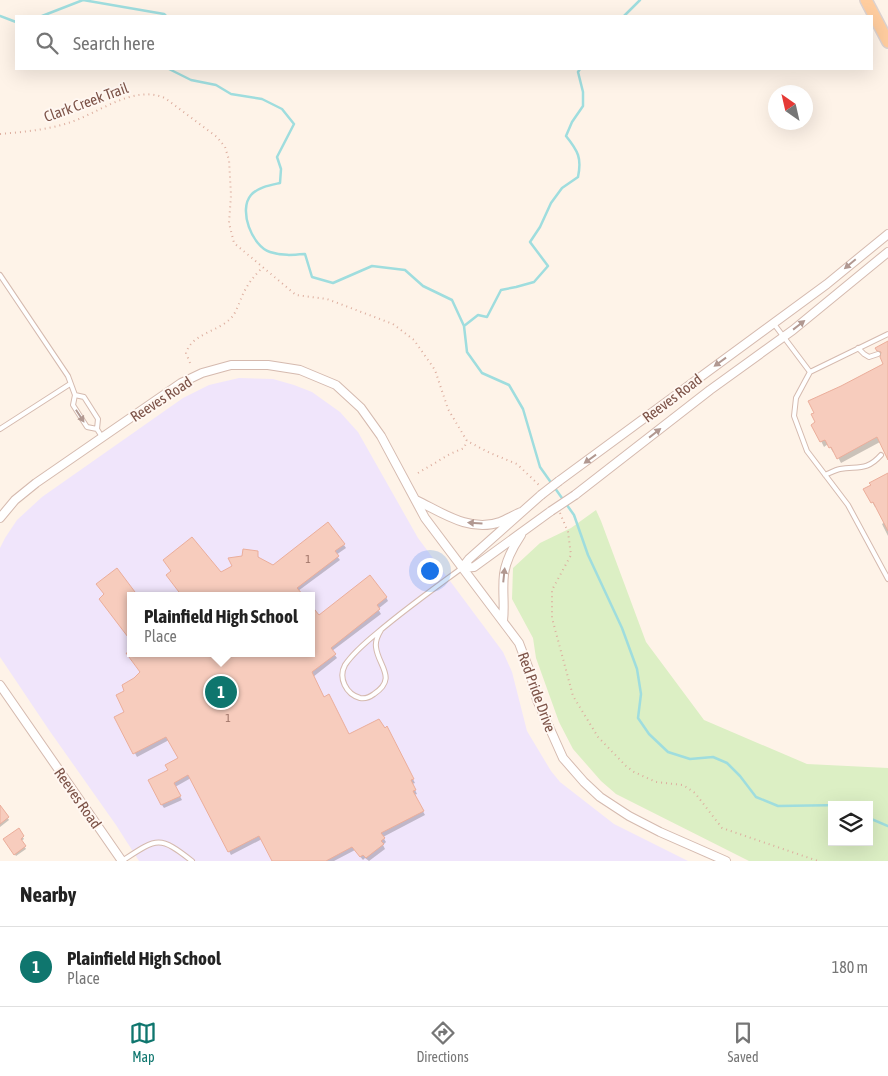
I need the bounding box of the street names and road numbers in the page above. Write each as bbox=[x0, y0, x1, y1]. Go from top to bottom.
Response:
street label: Clark Creek Trail bbox=[42, 79, 130, 125]
street label: Reeves Road bbox=[639, 370, 705, 426]
street label: Reeves Road bbox=[127, 373, 195, 425]
street label: Red Pride Drive bbox=[515, 650, 559, 734]
street label: Reeves Road bbox=[51, 765, 105, 831]

